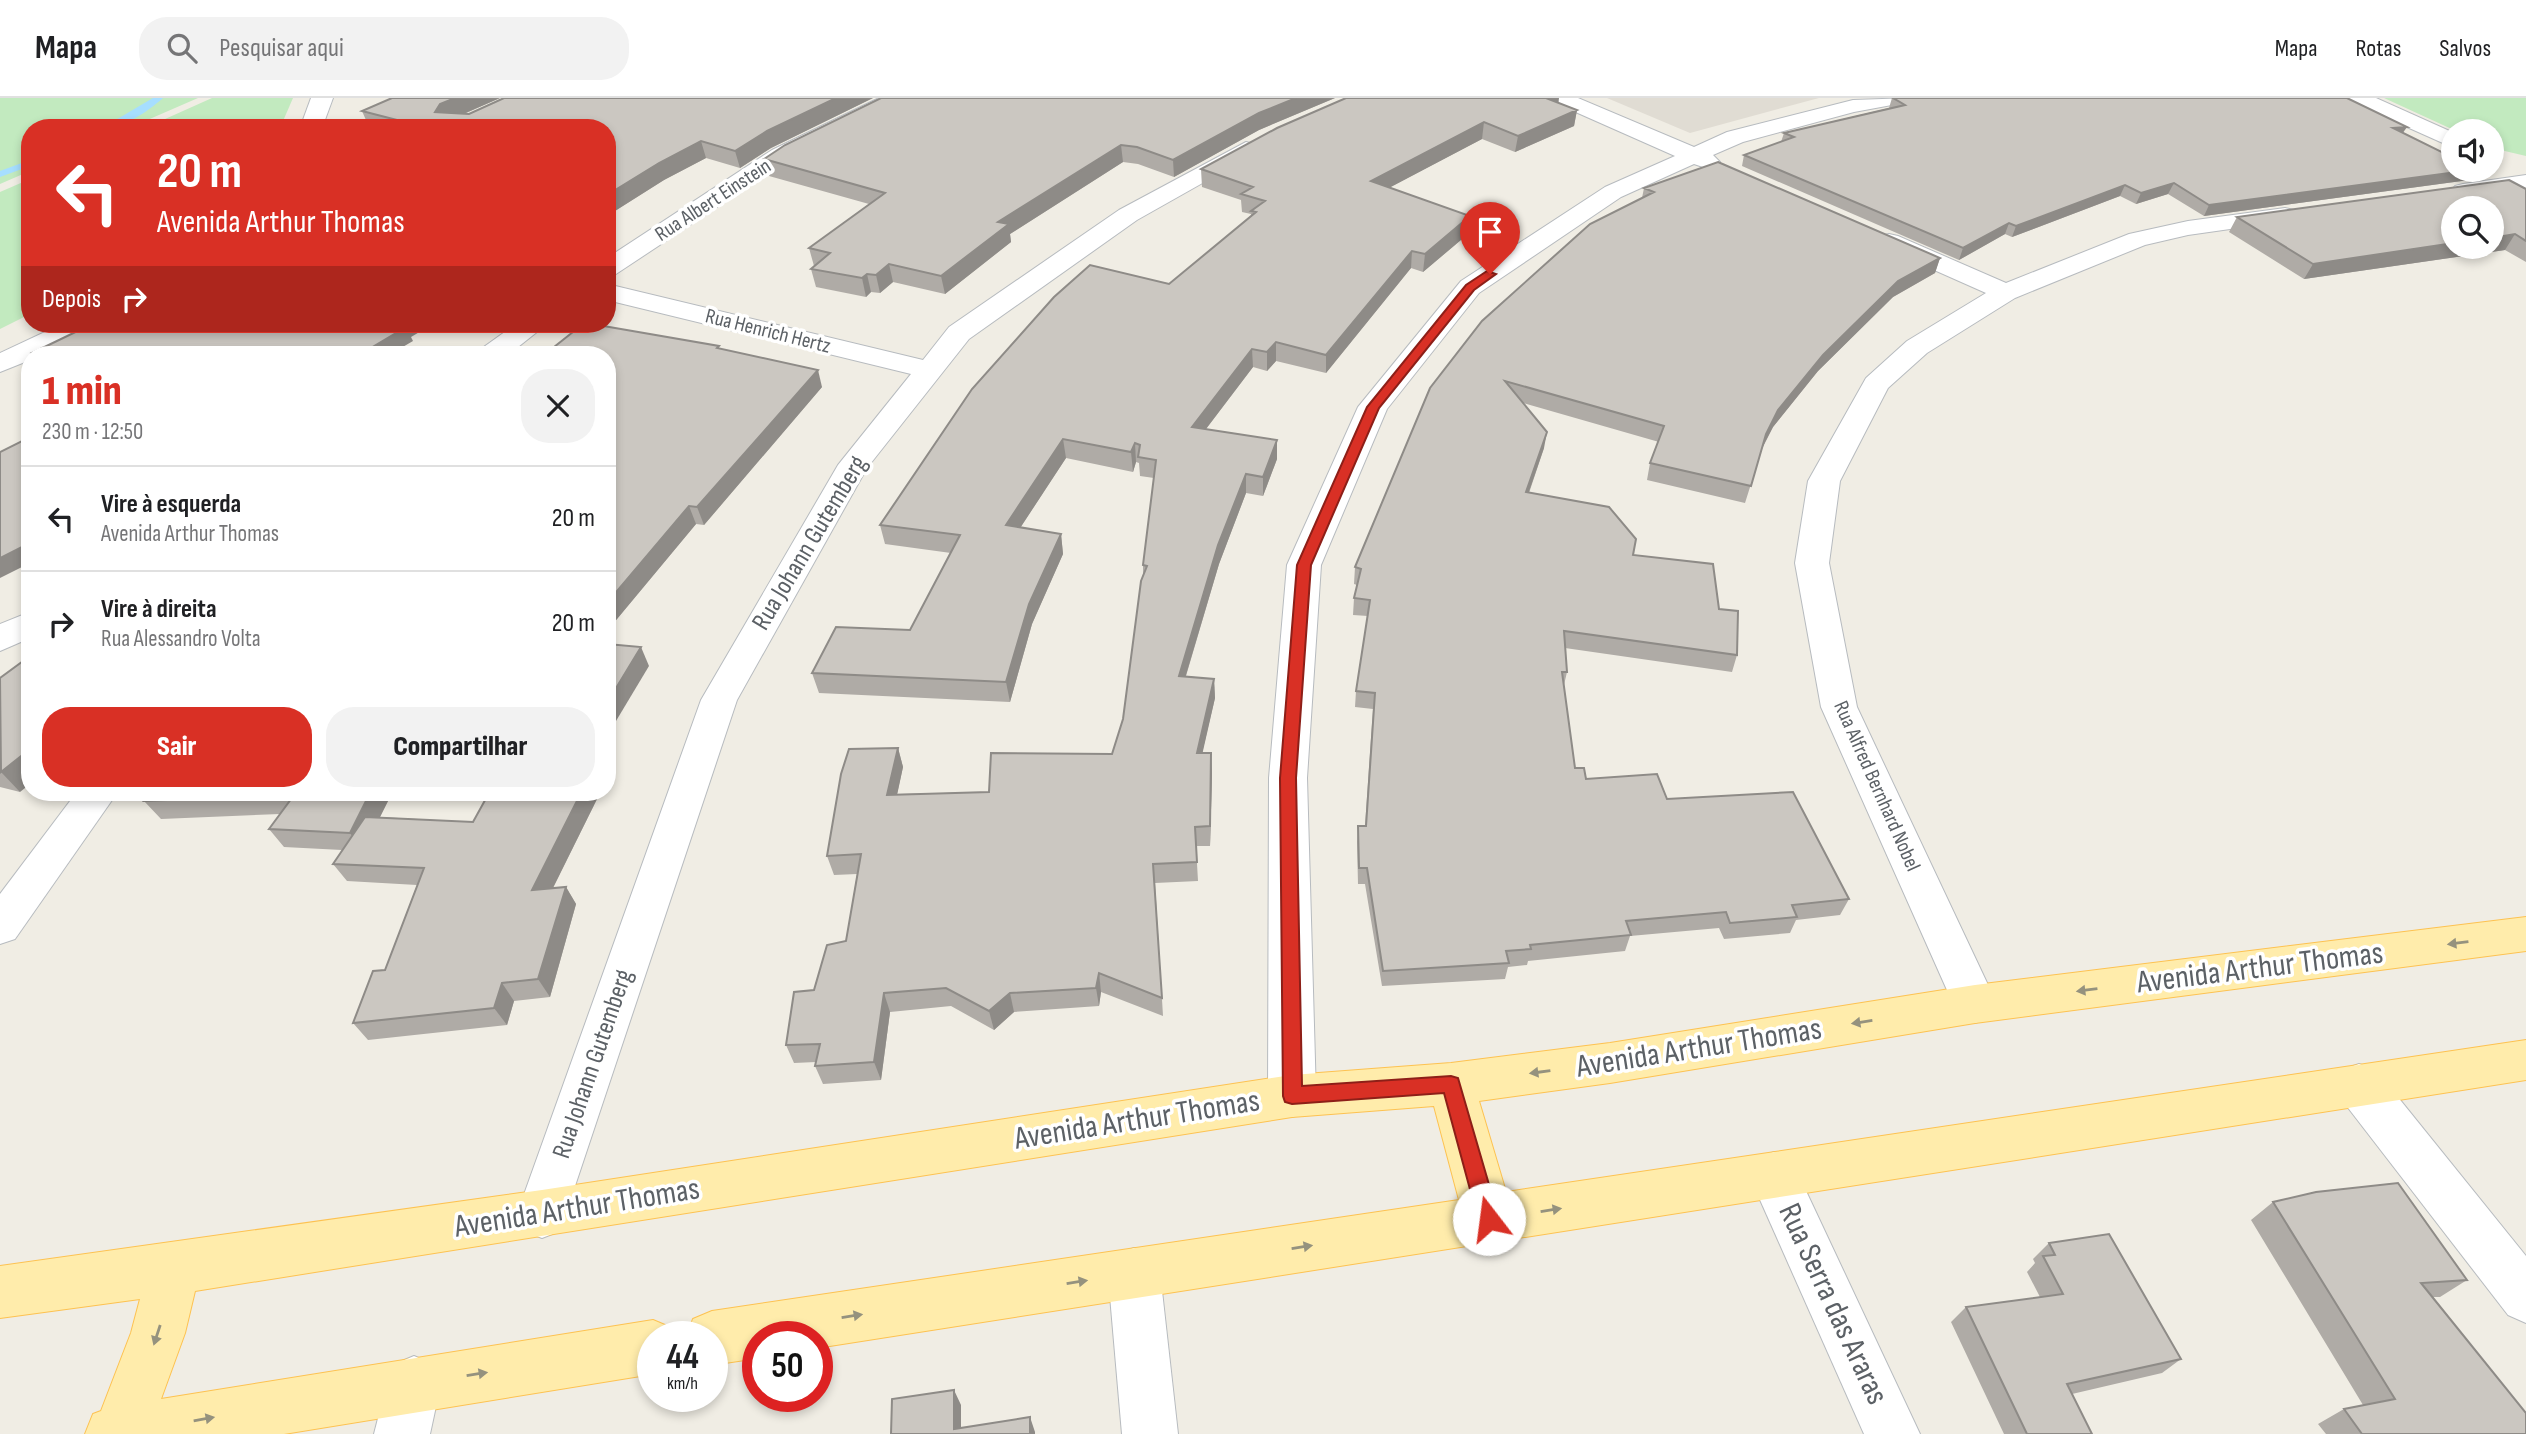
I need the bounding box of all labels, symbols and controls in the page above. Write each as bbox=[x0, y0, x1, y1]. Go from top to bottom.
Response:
search box bbox=[139, 17, 629, 80]
text: Mapa bbox=[35, 28, 97, 68]
icon: search bbox=[163, 29, 201, 67]
text: Pesquisar aqui bbox=[219, 33, 344, 64]
text: Mapa bbox=[2275, 34, 2318, 63]
text: Rotas bbox=[2356, 34, 2401, 63]
text: Salvos bbox=[2439, 34, 2491, 63]
map controls bbox=[2441, 119, 2504, 259]
button: sound bbox=[2441, 119, 2504, 182]
text: 20 m bbox=[157, 143, 242, 202]
icon: left bbox=[42, 147, 133, 238]
street label: Rua Albert Einstein bbox=[650, 153, 776, 247]
button: search bbox=[2441, 196, 2504, 259]
pin bbox=[1460, 202, 1520, 274]
text: Avenida Arthur Thomas bbox=[157, 203, 405, 242]
icon: arrive bbox=[1471, 213, 1509, 251]
icon: right bbox=[115, 280, 153, 318]
text: Depois bbox=[42, 284, 101, 315]
street label: Rua Henrich Hertz bbox=[703, 303, 834, 359]
text: 1 min bbox=[42, 366, 122, 417]
button: close bbox=[521, 369, 595, 443]
text: 230 m · 12:50 bbox=[42, 418, 143, 446]
street label: Rua Johann Gutemberg bbox=[746, 450, 874, 636]
text: Vire à esquerda bbox=[101, 489, 241, 520]
icon: left bbox=[42, 500, 80, 538]
text: 20 m bbox=[552, 503, 595, 534]
text: Avenida Arthur Thomas bbox=[101, 520, 279, 548]
text: Vire à direita bbox=[101, 594, 217, 625]
icon: right bbox=[42, 605, 80, 643]
text: 20 m bbox=[552, 608, 595, 639]
text: Rua Alessandro Volta bbox=[101, 625, 261, 653]
street label: Rua Alfred Bernhard Nobel bbox=[1828, 697, 1926, 875]
button: Sair bbox=[42, 707, 312, 787]
button: Compartilhar bbox=[326, 707, 595, 787]
street label: Avenida Arthur Thomas bbox=[2134, 934, 2385, 1003]
one-way arrow bbox=[2447, 937, 2469, 948]
street label: Rua Johann Gutemberg bbox=[546, 965, 640, 1163]
one-way arrow bbox=[2076, 985, 2098, 996]
street label: Avenida Arthur Thomas bbox=[1573, 1009, 1824, 1087]
one-way arrow bbox=[1851, 1017, 1873, 1028]
one-way arrow bbox=[1529, 1067, 1551, 1078]
street label: Avenida Arthur Thomas bbox=[1011, 1081, 1262, 1159]
street label: Avenida Arthur Thomas bbox=[451, 1169, 702, 1247]
position arrow bbox=[1452, 1182, 1526, 1256]
street label: Rua Serra das Araras bbox=[1769, 1197, 1897, 1411]
one-way arrow bbox=[1540, 1204, 1562, 1215]
one-way arrow bbox=[1291, 1242, 1313, 1253]
one-way arrow bbox=[1066, 1276, 1088, 1287]
one-way arrow bbox=[841, 1310, 863, 1321]
speed limit sign: 50 bbox=[742, 1321, 833, 1412]
one-way arrow bbox=[151, 1325, 162, 1346]
text: 44 bbox=[666, 1336, 699, 1379]
one-way arrow bbox=[466, 1368, 488, 1379]
text: km/h bbox=[667, 1373, 698, 1394]
one-way arrow bbox=[193, 1413, 215, 1424]

